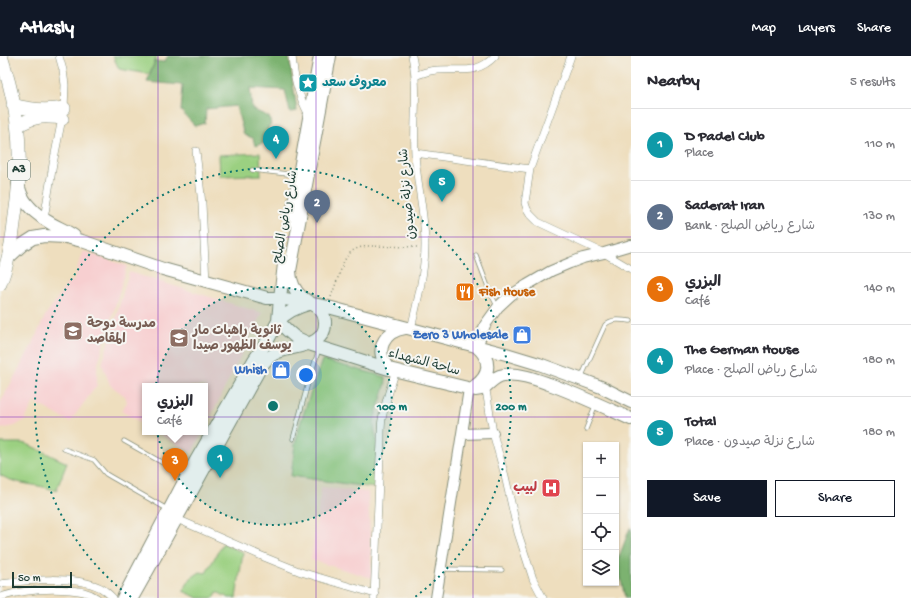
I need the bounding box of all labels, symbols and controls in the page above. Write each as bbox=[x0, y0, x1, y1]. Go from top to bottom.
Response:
text: Atlasly bbox=[20, 17, 74, 40]
text: Map bbox=[752, 20, 776, 37]
text: Layers bbox=[798, 20, 835, 37]
text: Share bbox=[857, 20, 891, 37]
place icon: معروف سعد bbox=[297, 72, 319, 94]
text: Nearby bbox=[647, 72, 700, 92]
place label: معروف سعد bbox=[322, 74, 387, 91]
text: 5 results bbox=[850, 75, 895, 90]
pin: 4 bbox=[263, 126, 289, 159]
text: D Padel Club bbox=[685, 128, 765, 146]
text: 1 bbox=[657, 137, 663, 152]
text: 110 m bbox=[865, 137, 895, 152]
text: Place bbox=[685, 146, 713, 161]
street label: شارع نزلة صيدون bbox=[397, 148, 419, 240]
road number: A3 bbox=[8, 160, 30, 180]
street label: شارع رياض الصلح bbox=[270, 169, 302, 265]
pin: 5 bbox=[429, 169, 455, 202]
pin: 2 bbox=[304, 190, 330, 223]
text: Saderat Iran bbox=[685, 197, 765, 215]
text: 2 bbox=[657, 209, 663, 224]
text: 130 m bbox=[863, 209, 895, 224]
text: Bank · شارع رياض الصلح bbox=[685, 219, 815, 234]
text: البزري bbox=[685, 274, 721, 292]
restaurant icon: Fish House bbox=[454, 281, 476, 303]
text: 3 bbox=[657, 281, 663, 296]
text: 140 m bbox=[864, 281, 895, 296]
place label: Fish House bbox=[478, 285, 536, 300]
text: Café bbox=[685, 294, 710, 309]
place label: مدرسة دوحة المقاصد bbox=[87, 316, 156, 347]
school or university icon: مدرسة دوحة المقاصد bbox=[62, 320, 84, 342]
place label: ثانوية راهبات مار يوسف الظهور صيدا bbox=[192, 323, 292, 354]
shop icon: Zero 3 Wholesale bbox=[511, 324, 533, 346]
school or university icon: ثانوية راهبات مار يوسف الظهور صيدا bbox=[168, 327, 190, 349]
place label: Zero 3 Wholesale bbox=[413, 328, 509, 343]
text: The German House bbox=[685, 341, 799, 359]
street label: ساحة الشهداء bbox=[386, 346, 462, 380]
text: 4 bbox=[657, 353, 663, 368]
text: 180 m bbox=[863, 353, 895, 368]
shop icon: Whish bbox=[270, 359, 292, 381]
place label: Whish bbox=[233, 363, 267, 378]
text: Place · شارع رياض الصلح bbox=[685, 363, 818, 378]
your location bbox=[296, 365, 316, 385]
popup bbox=[142, 383, 208, 435]
text: البزري bbox=[157, 394, 193, 412]
centre of rings bbox=[266, 399, 280, 413]
text: 100 m bbox=[376, 401, 407, 415]
text: 200 m bbox=[496, 401, 527, 415]
text: Total bbox=[685, 413, 716, 431]
text: Café bbox=[157, 414, 182, 429]
text: 5 bbox=[657, 425, 663, 440]
text: 180 m bbox=[863, 425, 895, 440]
text: Place · شارع نزلة صيدون bbox=[685, 435, 815, 450]
map controls bbox=[583, 442, 619, 586]
button: + bbox=[583, 442, 619, 478]
pin: 1 bbox=[207, 445, 233, 478]
pin: 3 bbox=[162, 448, 188, 481]
hospital icon: لبيب bbox=[540, 477, 562, 499]
button: − bbox=[583, 478, 619, 514]
button: Save bbox=[647, 480, 767, 517]
button: Share bbox=[775, 480, 895, 517]
place label: لبيب bbox=[513, 481, 537, 496]
button: locate bbox=[583, 514, 619, 550]
button: layers bbox=[583, 550, 619, 586]
scale bar bbox=[12, 570, 72, 589]
text: 50 m bbox=[18, 573, 40, 585]

